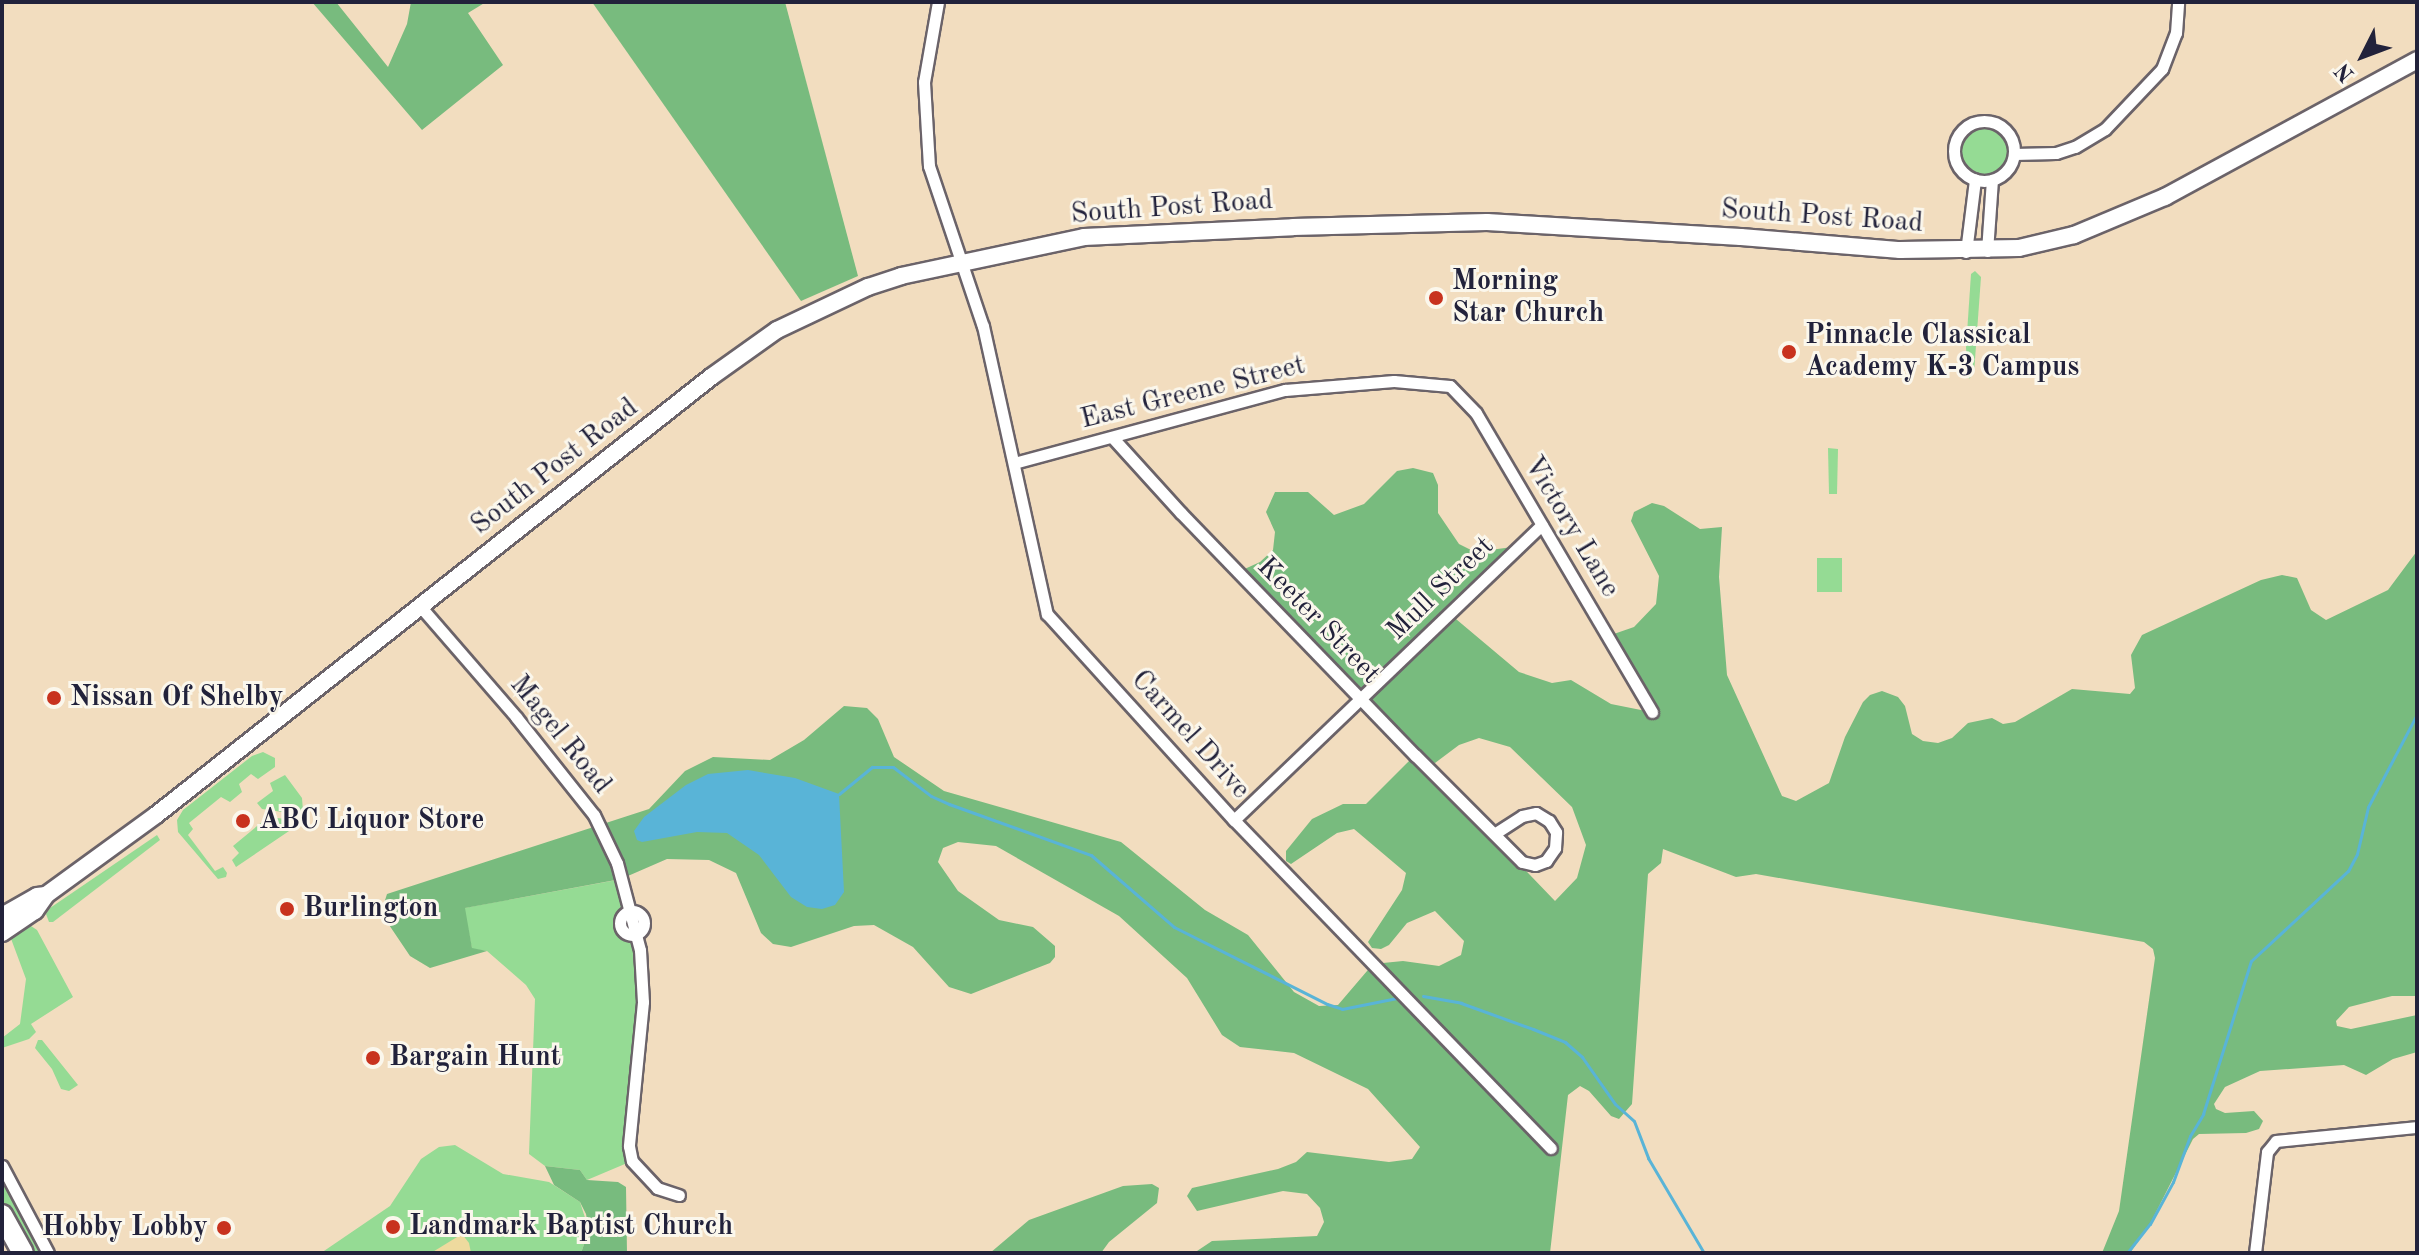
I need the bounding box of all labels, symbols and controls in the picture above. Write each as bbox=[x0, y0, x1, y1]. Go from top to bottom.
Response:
north arrow bbox=[2323, 16, 2403, 96]
text: N bbox=[2331, 58, 2359, 86]
street label: South Post Road bbox=[1070, 184, 1274, 232]
street label: South Post Road bbox=[1720, 193, 1924, 241]
place label: Morning Star Church bbox=[1452, 265, 1604, 331]
marker: Morning Star Church bbox=[1427, 289, 1445, 307]
place label: Pinnacle Classical Academy K-3 Campus bbox=[1805, 319, 2079, 385]
marker: Pinnacle Classical Academy K-3 Campus bbox=[1780, 343, 1798, 361]
street label: East Greene Street bbox=[1077, 349, 1309, 437]
street label: South Post Road bbox=[465, 391, 645, 543]
street label: Victory Lane bbox=[1516, 450, 1626, 604]
street label: Mull Street bbox=[1381, 530, 1501, 648]
street label: Keeter Street bbox=[1249, 551, 1387, 691]
street label: Carmel Drive bbox=[1123, 664, 1257, 806]
street label: Magel Road bbox=[502, 669, 618, 801]
place label: Nissan Of Shelby bbox=[70, 681, 283, 715]
marker: Nissan Of Shelby bbox=[45, 689, 63, 707]
place label: ABC Liquor Store bbox=[259, 804, 485, 838]
marker: ABC Liquor Store bbox=[234, 812, 252, 830]
place label: Burlington bbox=[303, 892, 438, 926]
marker: Burlington bbox=[278, 900, 296, 918]
place label: Bargain Hunt bbox=[389, 1041, 561, 1075]
marker: Bargain Hunt bbox=[364, 1049, 382, 1067]
place label: Landmark Baptist Church bbox=[409, 1210, 733, 1244]
place label: Hobby Lobby bbox=[42, 1211, 208, 1245]
marker: Landmark Baptist Church bbox=[384, 1218, 402, 1236]
marker: Hobby Lobby bbox=[215, 1219, 233, 1237]

